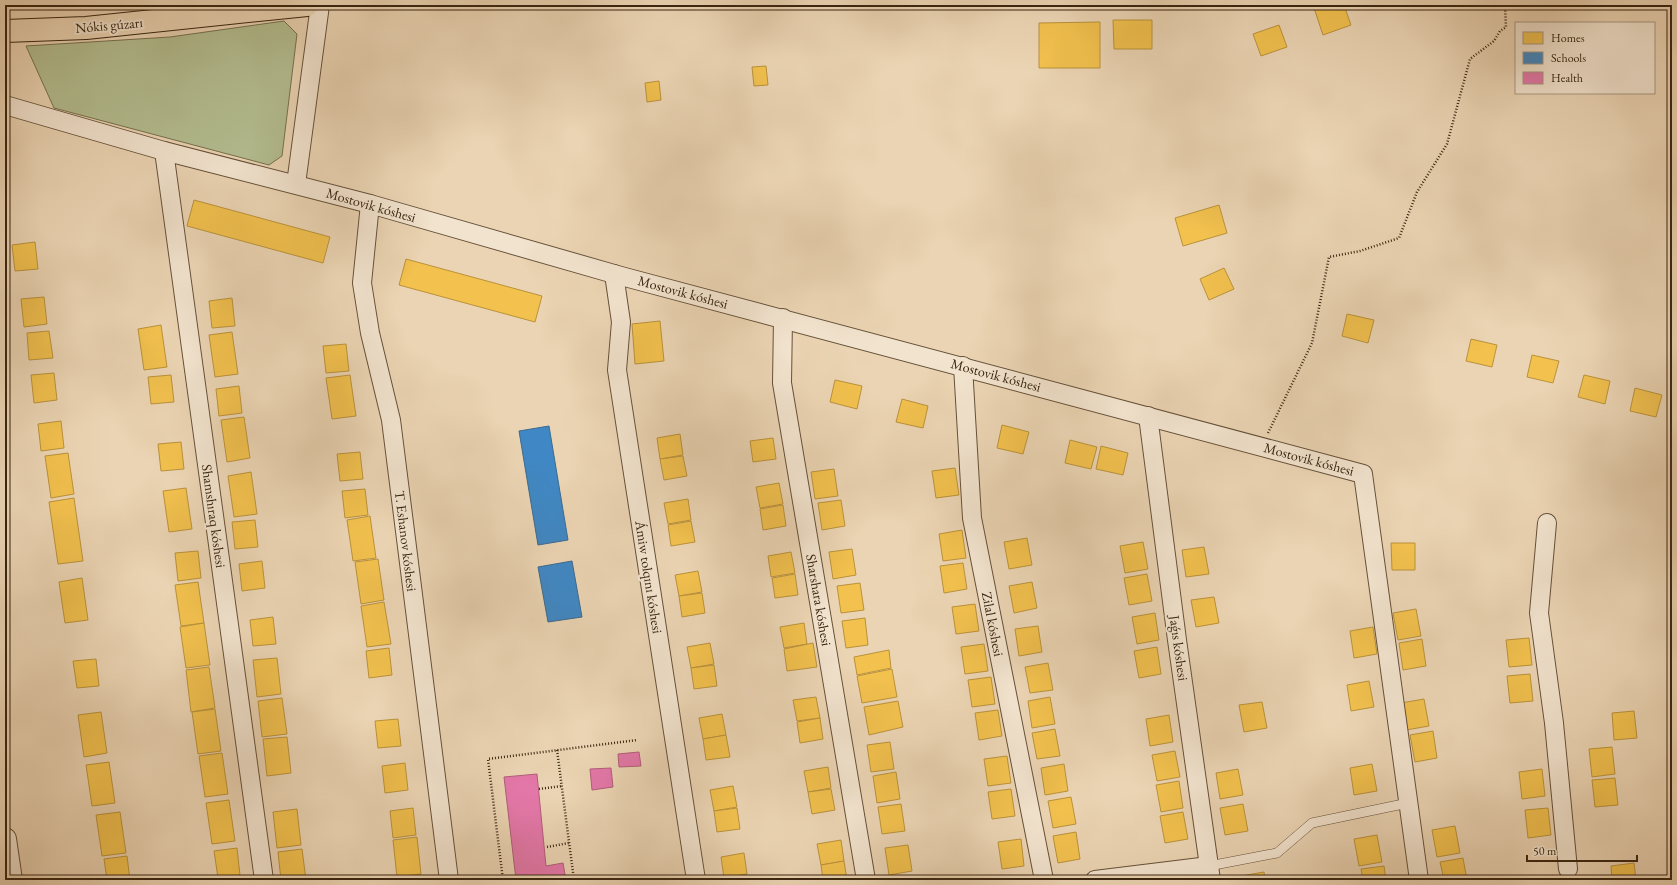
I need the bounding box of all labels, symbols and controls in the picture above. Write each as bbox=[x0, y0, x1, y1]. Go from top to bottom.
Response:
street label: Nókis gúzarı bbox=[75, 13, 144, 37]
legend bbox=[1515, 22, 1655, 94]
text: Homes bbox=[1551, 30, 1585, 46]
text: Schools bbox=[1551, 50, 1586, 66]
text: Health bbox=[1551, 70, 1583, 86]
street label: Mostovik kóshesi bbox=[324, 184, 418, 227]
street label: Mostovik kóshesi bbox=[636, 271, 731, 313]
street label: Mostovik kóshesi bbox=[949, 354, 1044, 396]
street label: Mostovik kóshesi bbox=[1262, 438, 1357, 480]
street label: Shamshıraq kóshesi bbox=[198, 463, 230, 569]
street label: T. Eshanov kóshesi bbox=[391, 490, 421, 593]
street label: Ámiw tolqını kóshesi bbox=[631, 518, 667, 635]
street label: Sharshara kóshesi bbox=[802, 553, 836, 648]
street label: Zilal kóshesi bbox=[978, 590, 1008, 658]
street label: Jaǵıs kóshesi bbox=[1165, 613, 1193, 682]
scale bar bbox=[1527, 837, 1637, 863]
text: 50 m bbox=[1533, 843, 1557, 859]

